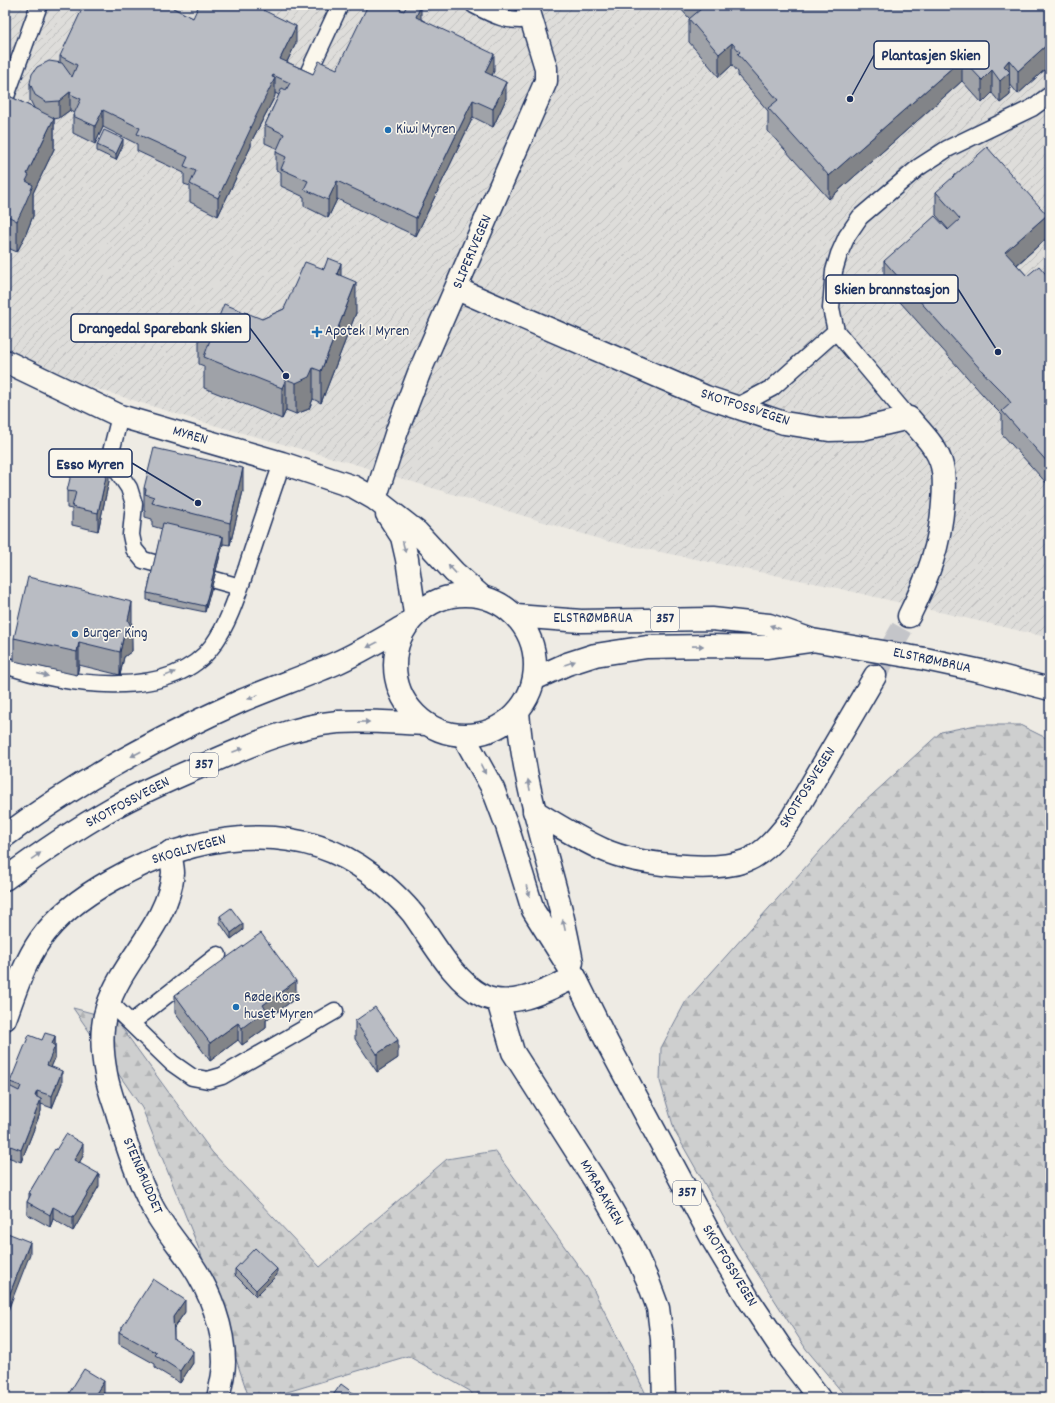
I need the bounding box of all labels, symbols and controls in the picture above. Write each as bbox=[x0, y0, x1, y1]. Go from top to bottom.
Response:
callout: Plantasjen Skien bbox=[874, 41, 989, 69]
text: Plantasjen Skien bbox=[881, 45, 981, 68]
place label: Kiwi Myren bbox=[396, 119, 456, 141]
marker: Kiwi Myren bbox=[383, 125, 393, 135]
street label: SLIPERIVEGEN bbox=[447, 211, 499, 293]
callout: Skien brannstasjon bbox=[826, 275, 958, 303]
text: Skien brannstasjon bbox=[834, 279, 950, 302]
callout: Drangedal Sparebank Skien bbox=[71, 314, 250, 342]
text: Drangedal Sparebank Skien bbox=[78, 318, 242, 341]
place label: Apotek 1 Myren bbox=[325, 321, 409, 343]
marker: Apotek 1 Myren bbox=[312, 327, 322, 337]
street label: SKOTFOSSVEGEN bbox=[698, 383, 792, 433]
street label: MYREN bbox=[170, 420, 210, 452]
callout: Esso Myren bbox=[49, 449, 132, 477]
text: Esso Myren bbox=[56, 454, 124, 477]
one-way arrow bbox=[401, 542, 407, 554]
one-way arrow bbox=[447, 564, 457, 574]
road number: 357 bbox=[651, 607, 679, 631]
street label: ELSTRØMBRUA bbox=[553, 608, 633, 630]
place label: Burger King bbox=[83, 623, 148, 645]
one-way arrow bbox=[769, 624, 781, 630]
marker: Burger King bbox=[70, 629, 80, 639]
one-way arrow bbox=[366, 642, 378, 648]
street label: ELSTRØMBRUA bbox=[891, 642, 973, 680]
one-way arrow bbox=[692, 643, 705, 649]
one-way arrow bbox=[564, 660, 576, 666]
one-way arrow bbox=[165, 671, 177, 677]
one-way arrow bbox=[37, 672, 49, 678]
one-way arrow bbox=[247, 694, 259, 700]
one-way arrow bbox=[358, 719, 371, 725]
street label: SKOTFOSSVEGEN bbox=[774, 743, 842, 833]
one-way arrow bbox=[232, 747, 244, 753]
one-way arrow bbox=[130, 750, 142, 757]
road number: 357 bbox=[190, 753, 218, 777]
one-way arrow bbox=[480, 763, 486, 775]
street label: SKOTFOSSVEGEN bbox=[82, 772, 174, 834]
one-way arrow bbox=[526, 779, 532, 791]
street label: SKOGLIVEGEN bbox=[149, 829, 229, 871]
one-way arrow bbox=[31, 852, 42, 860]
one-way arrow bbox=[525, 885, 531, 897]
one-way arrow bbox=[561, 919, 567, 931]
place label: Røde Kors huset Myren bbox=[244, 987, 313, 1026]
marker: Røde Kors huset Myren bbox=[231, 1002, 241, 1012]
street label: STEINBRUDDET bbox=[116, 1134, 168, 1218]
street label: MYRABAKKEN bbox=[573, 1156, 629, 1230]
road number: 357 bbox=[673, 1181, 701, 1205]
street label: SKOTFOSSVEGEN bbox=[696, 1221, 762, 1311]

